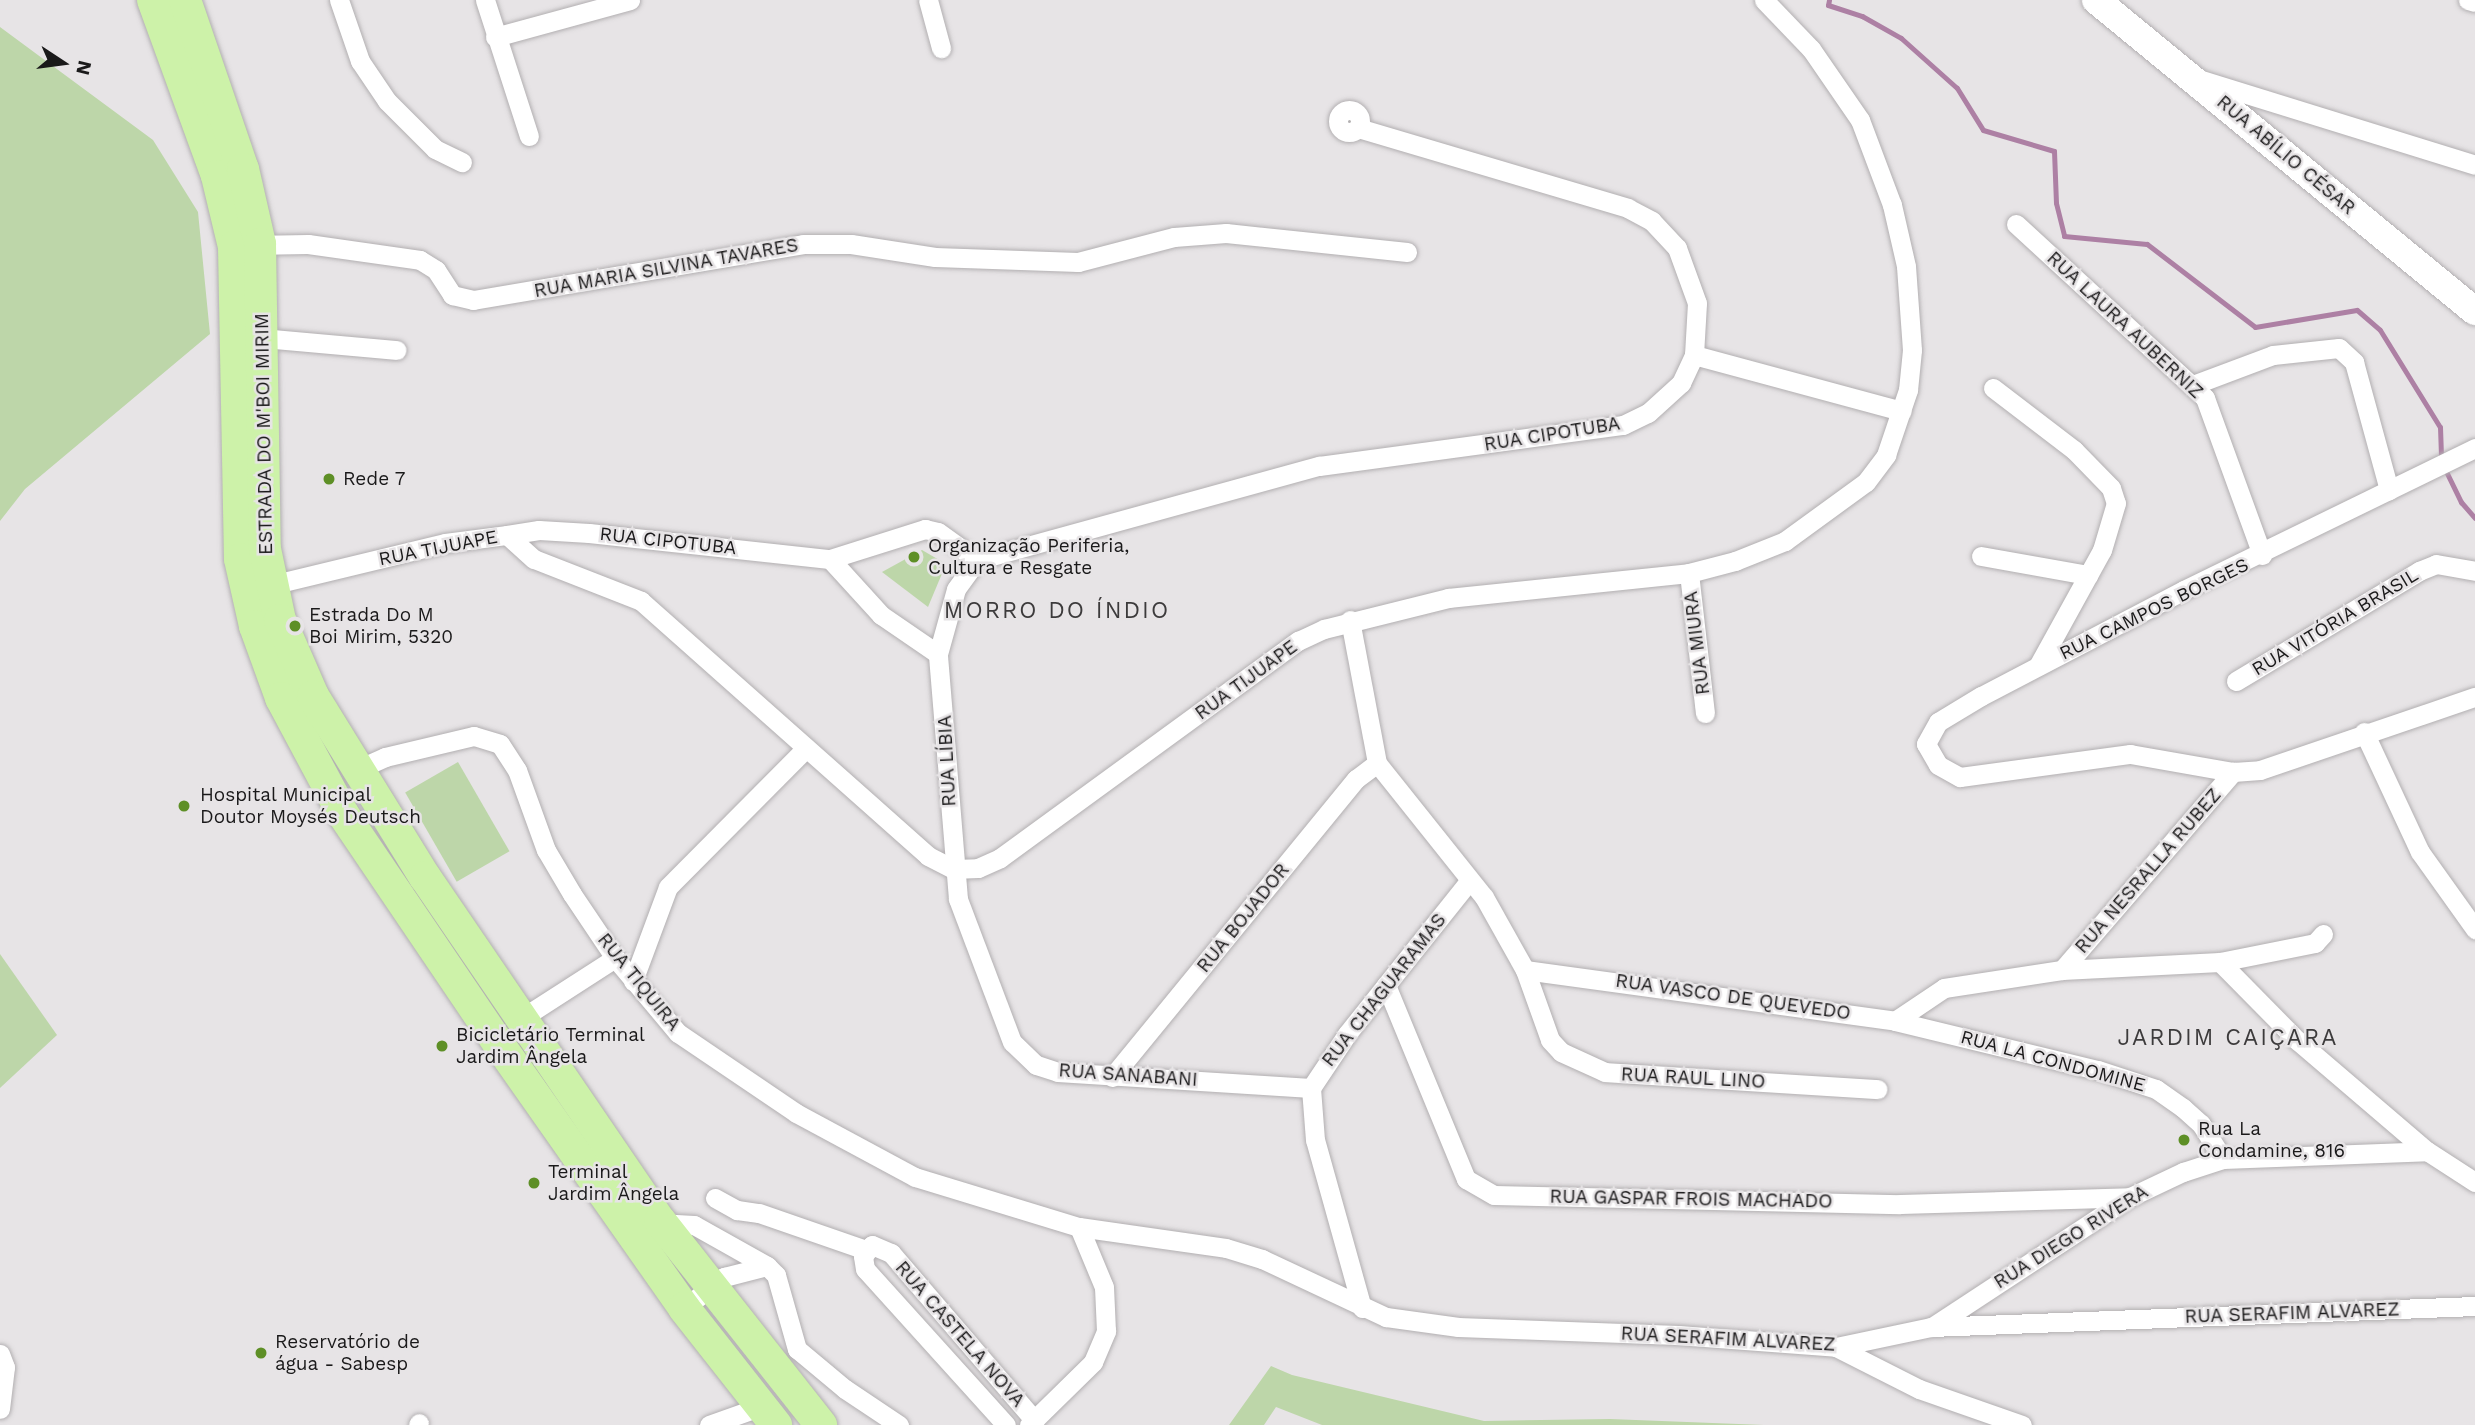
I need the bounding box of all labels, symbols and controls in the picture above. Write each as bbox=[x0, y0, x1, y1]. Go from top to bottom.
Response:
north arrow bbox=[28, 28, 98, 98]
text: N bbox=[71, 58, 97, 77]
street label: RUA ABÍLIO CÉSAR bbox=[2212, 90, 2360, 220]
street label: RUA MARIA SILVINA TAVARES bbox=[531, 233, 801, 303]
street label: RUA LAURA AUBERNIZ bbox=[2041, 246, 2209, 404]
street label: ESTRADA DO M'BOI MIRIM bbox=[250, 312, 278, 556]
street label: RUA CIPOTUBA bbox=[1482, 412, 1622, 456]
place label: Rede 7 bbox=[343, 468, 406, 490]
marker: Rede 7 bbox=[321, 471, 337, 487]
street label: RUA CIPOTUBA bbox=[598, 522, 738, 560]
street label: RUA TIJUAPE bbox=[376, 525, 500, 571]
place label: Organização Periferia, Cultura e Resgate bbox=[928, 535, 1129, 579]
marker: Organização Periferia, Cultura e Resgate bbox=[906, 549, 922, 565]
street label: RUA CAMPOS BORGES bbox=[2055, 553, 2253, 665]
street label: RUA VITÓRIA BRASIL bbox=[2247, 563, 2423, 681]
street label: RUA MIURA bbox=[1679, 589, 1715, 697]
district label: MORRO DO ÍNDIO bbox=[946, 597, 1168, 625]
place label: Estrada Do M Boi Mirim, 5320 bbox=[309, 604, 453, 648]
marker: Estrada Do M Boi Mirim, 5320 bbox=[287, 618, 303, 634]
street label: RUA TIJUAPE bbox=[1190, 635, 1302, 725]
street label: RUA LÍBIA bbox=[933, 714, 961, 808]
street label: RUA NESRALLA RUBEZ bbox=[2070, 783, 2226, 959]
place label: Hospital Municipal Doutor Moysés Deutsch bbox=[200, 784, 421, 828]
marker: Hospital Municipal Doutor Moysés Deutsch bbox=[174, 796, 194, 816]
street label: RUA BOJADOR bbox=[1192, 858, 1294, 978]
street label: RUA CHAGUARAMAS bbox=[1317, 908, 1451, 1072]
street label: RUA TIQUIRA bbox=[592, 928, 686, 1036]
street label: RUA VASCO DE QUEVEDO bbox=[1613, 969, 1853, 1025]
place label: Bicicletário Terminal Jardim Ângela bbox=[456, 1024, 645, 1068]
district label: JARDIM CAIÇARA bbox=[2119, 1024, 2337, 1052]
street label: RUA LA CONDOMINE bbox=[1957, 1025, 2149, 1097]
marker: Bicicletário Terminal Jardim Ângela bbox=[434, 1038, 450, 1054]
street label: RUA SANABANI bbox=[1057, 1059, 1199, 1091]
street label: RUA RAUL LINO bbox=[1620, 1063, 1766, 1093]
place label: Rua La Condamine, 816 bbox=[2198, 1118, 2345, 1162]
marker: Rua La Condamine, 816 bbox=[2176, 1132, 2192, 1148]
place label: Terminal Jardim Ângela bbox=[548, 1161, 680, 1205]
marker: Terminal Jardim Ângela bbox=[526, 1175, 542, 1191]
street label: RUA DIEGO RIVERA bbox=[1989, 1180, 2153, 1294]
street label: RUA GASPAR FROIS MACHADO bbox=[1549, 1185, 1833, 1213]
street label: RUA CASTELA NOVA bbox=[890, 1256, 1030, 1412]
street label: RUA SERAFIM ALVAREZ bbox=[2183, 1298, 2401, 1328]
street label: RUA SERAFIM ALVAREZ bbox=[1619, 1322, 1837, 1356]
place label: Reservatório de água - Sabesp bbox=[275, 1331, 420, 1375]
marker: Reservatório de água - Sabesp bbox=[253, 1345, 269, 1361]

